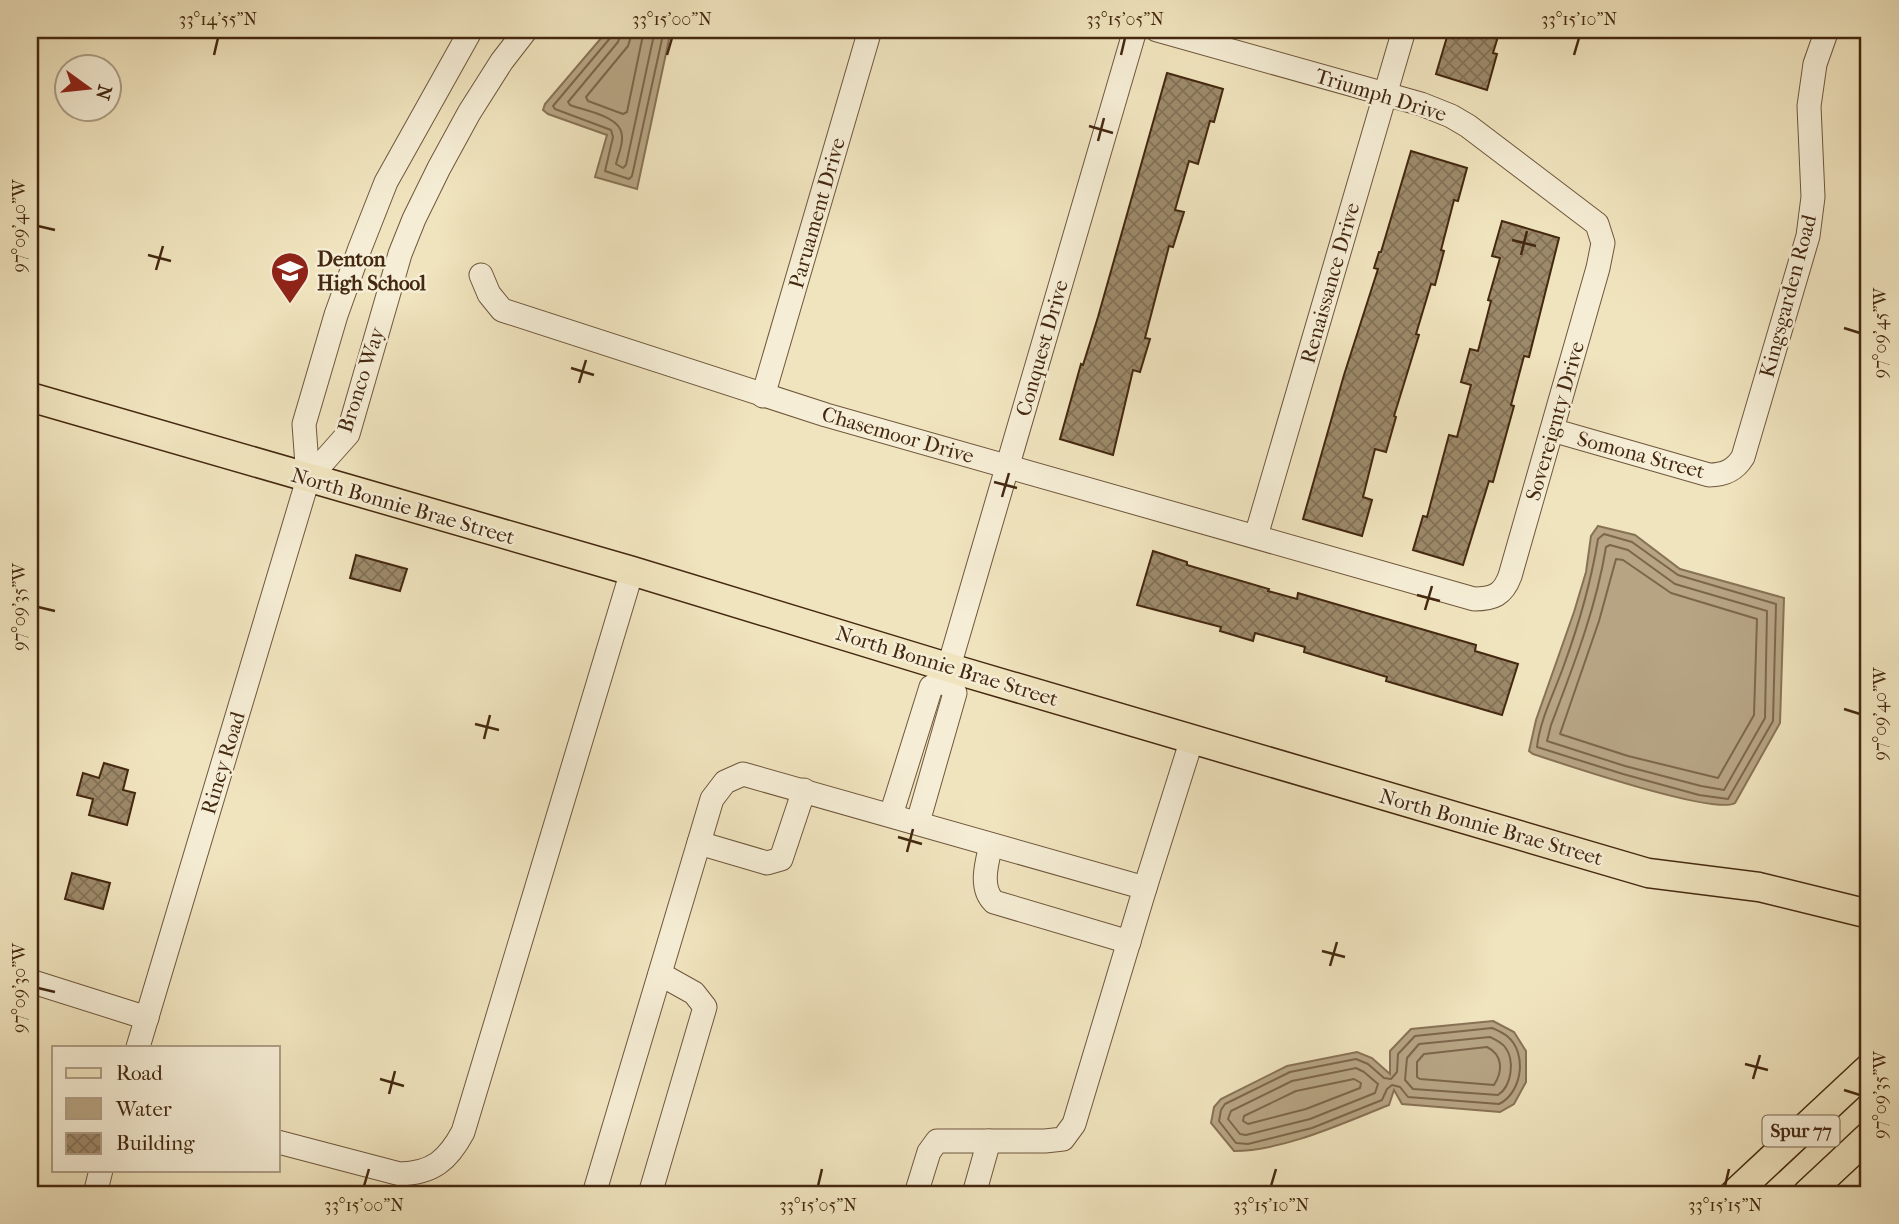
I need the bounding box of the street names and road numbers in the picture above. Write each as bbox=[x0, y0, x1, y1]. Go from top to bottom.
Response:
street label: Triumph Drive bbox=[1313, 64, 1449, 126]
street label: Paruament Drive bbox=[784, 135, 850, 291]
street label: Renaissance Drive bbox=[1296, 200, 1364, 366]
street label: Kingsgarden Road bbox=[1755, 211, 1821, 380]
street label: Conquest Drive bbox=[1011, 277, 1073, 419]
street label: Bronco Way bbox=[333, 324, 390, 436]
street label: Sovereignty Drive bbox=[1521, 339, 1589, 503]
street label: Chasemoor Drive bbox=[819, 402, 977, 468]
street label: Somona Street bbox=[1575, 426, 1708, 484]
street label: North Bonnie Brae Street bbox=[289, 463, 518, 550]
street label: North Bonnie Brae Street bbox=[833, 621, 1061, 711]
street label: Riney Road bbox=[196, 708, 250, 817]
street label: North Bonnie Brae Street bbox=[1377, 784, 1606, 871]
road number: Spur 77 bbox=[1762, 1116, 1840, 1147]

